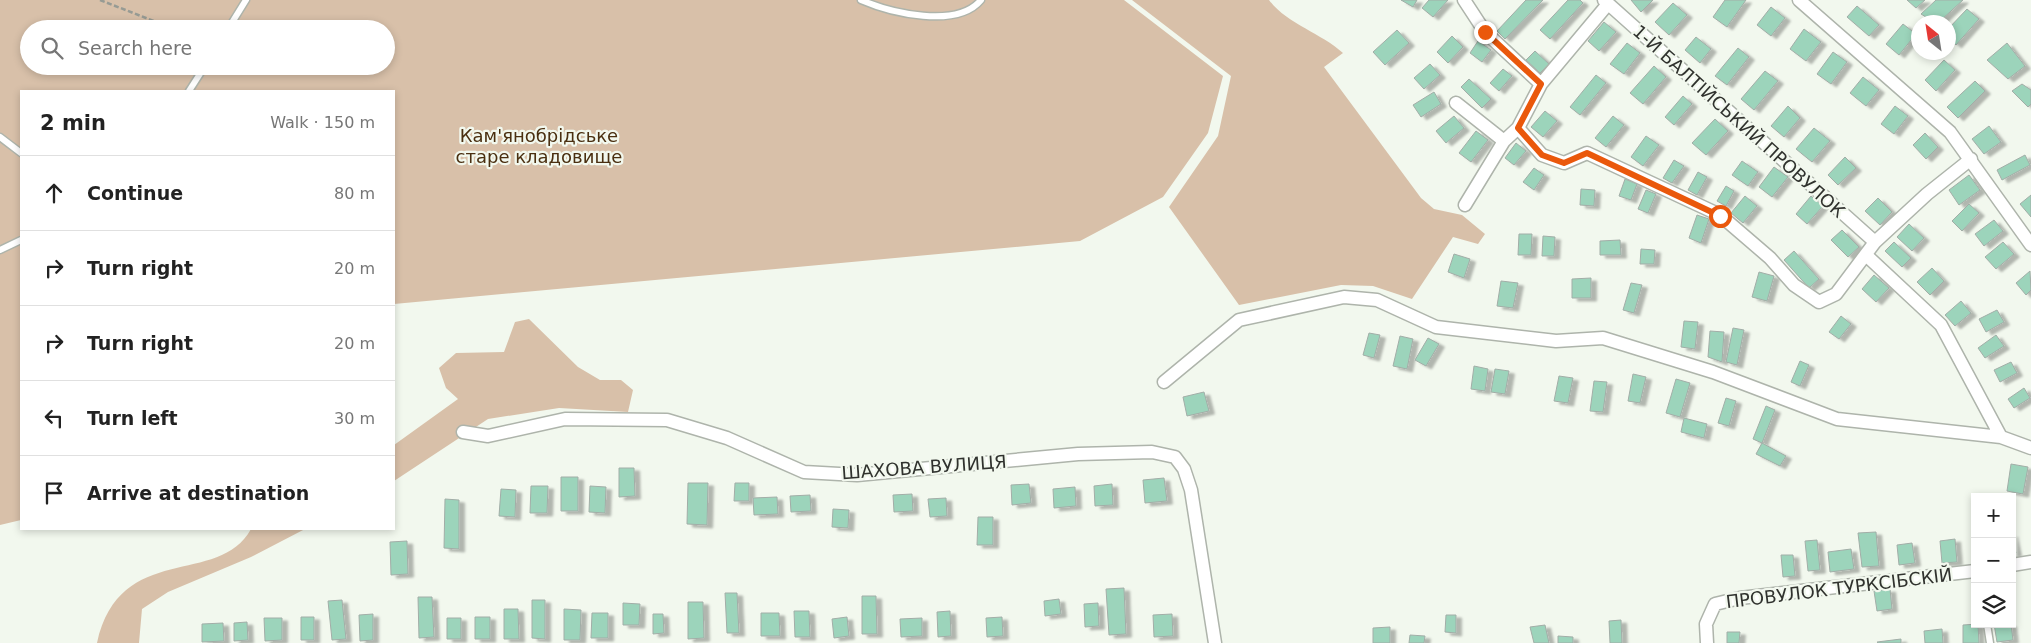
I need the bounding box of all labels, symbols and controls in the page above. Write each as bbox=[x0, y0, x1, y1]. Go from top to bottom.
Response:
north arrow bbox=[1911, 15, 1956, 60]
search box bbox=[20, 20, 395, 75]
street label: 1-Й БАЛТІЙСЬКИЙ ПРОВУЛОК bbox=[1629, 20, 1849, 222]
route end bbox=[1474, 21, 1497, 44]
icon: search bbox=[38, 34, 66, 62]
text: Search here bbox=[78, 37, 192, 59]
text: 2 min bbox=[40, 111, 106, 135]
text: Walk · 150 m bbox=[270, 113, 375, 132]
park label: Кам'янобрідське старе кладовище bbox=[456, 125, 622, 167]
icon: ahead bbox=[40, 179, 68, 207]
text: Continue bbox=[87, 182, 183, 204]
text: 80 m bbox=[334, 184, 375, 203]
route start bbox=[1709, 205, 1732, 228]
icon: right bbox=[40, 254, 68, 282]
text: Turn right bbox=[87, 257, 193, 279]
text: 20 m bbox=[334, 259, 375, 278]
icon: right bbox=[40, 329, 68, 357]
text: Turn right bbox=[87, 332, 193, 354]
text: 20 m bbox=[334, 334, 375, 353]
icon: left bbox=[40, 404, 68, 432]
text: Turn left bbox=[87, 407, 178, 429]
text: 30 m bbox=[334, 409, 375, 428]
street label: ШАХОВА ВУЛИЦЯ bbox=[841, 451, 1007, 483]
icon: arrive bbox=[40, 479, 68, 507]
text: Arrive at destination bbox=[87, 482, 309, 504]
map controls bbox=[1971, 493, 2016, 628]
button: + bbox=[1971, 493, 2016, 538]
button: − bbox=[1971, 538, 2016, 583]
street label: ПРОВУЛОК ТУРКСІБСКІЙ bbox=[1725, 564, 1953, 612]
button: layers bbox=[1971, 583, 2016, 628]

